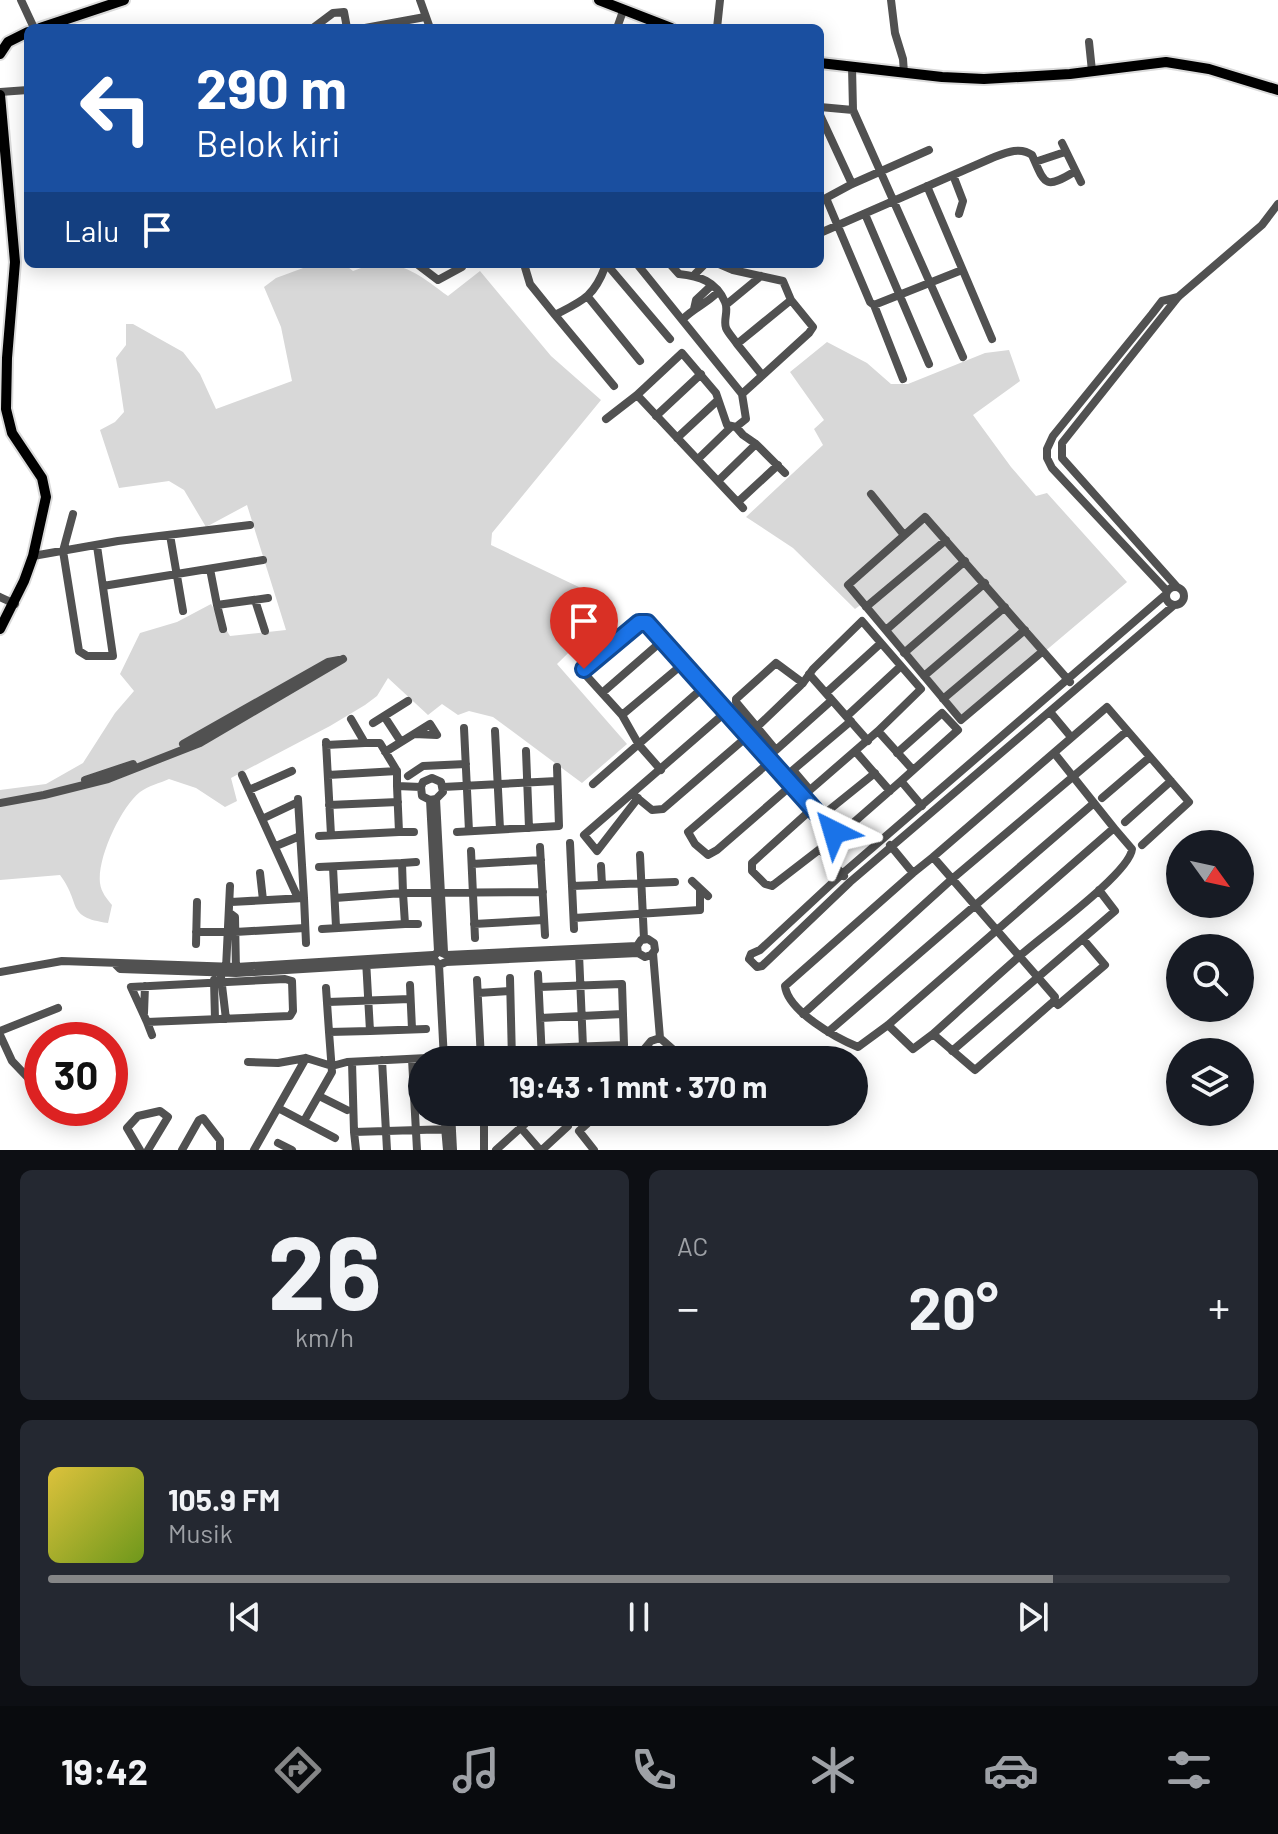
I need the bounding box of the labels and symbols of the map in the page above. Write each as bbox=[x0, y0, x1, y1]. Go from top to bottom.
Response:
pin bbox=[550, 587, 618, 669]
position arrow bbox=[792, 790, 876, 874]
north arrow bbox=[1166, 830, 1254, 918]
speed limit sign: 30 bbox=[24, 1022, 128, 1126]

